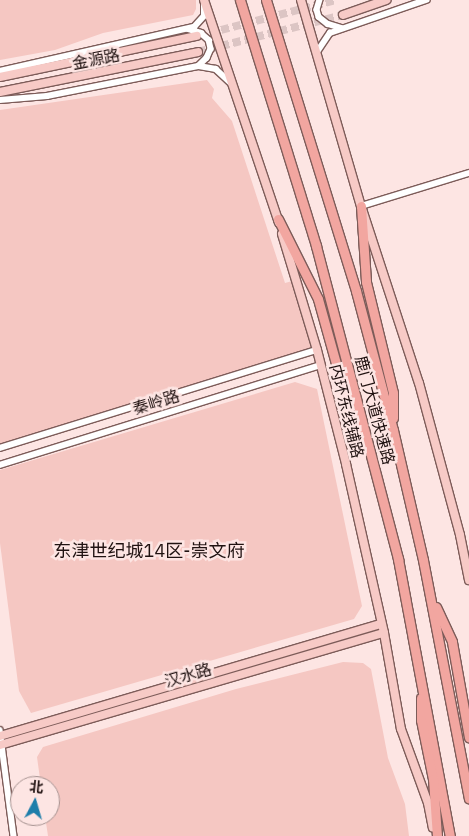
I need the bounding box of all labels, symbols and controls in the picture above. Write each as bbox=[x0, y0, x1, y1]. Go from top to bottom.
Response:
street label: 金源路 bbox=[71, 45, 121, 73]
street label: 鹿门大道快速路 bbox=[351, 353, 399, 467]
street label: 内环东线辅路 bbox=[326, 362, 368, 460]
street label: 秦岭路 bbox=[130, 386, 182, 418]
district label: 东津世纪城14区-崇文府 bbox=[54, 540, 244, 562]
street label: 汉水路 bbox=[162, 659, 214, 691]
north arrow bbox=[10, 776, 60, 826]
text: 北 bbox=[29, 777, 44, 797]

